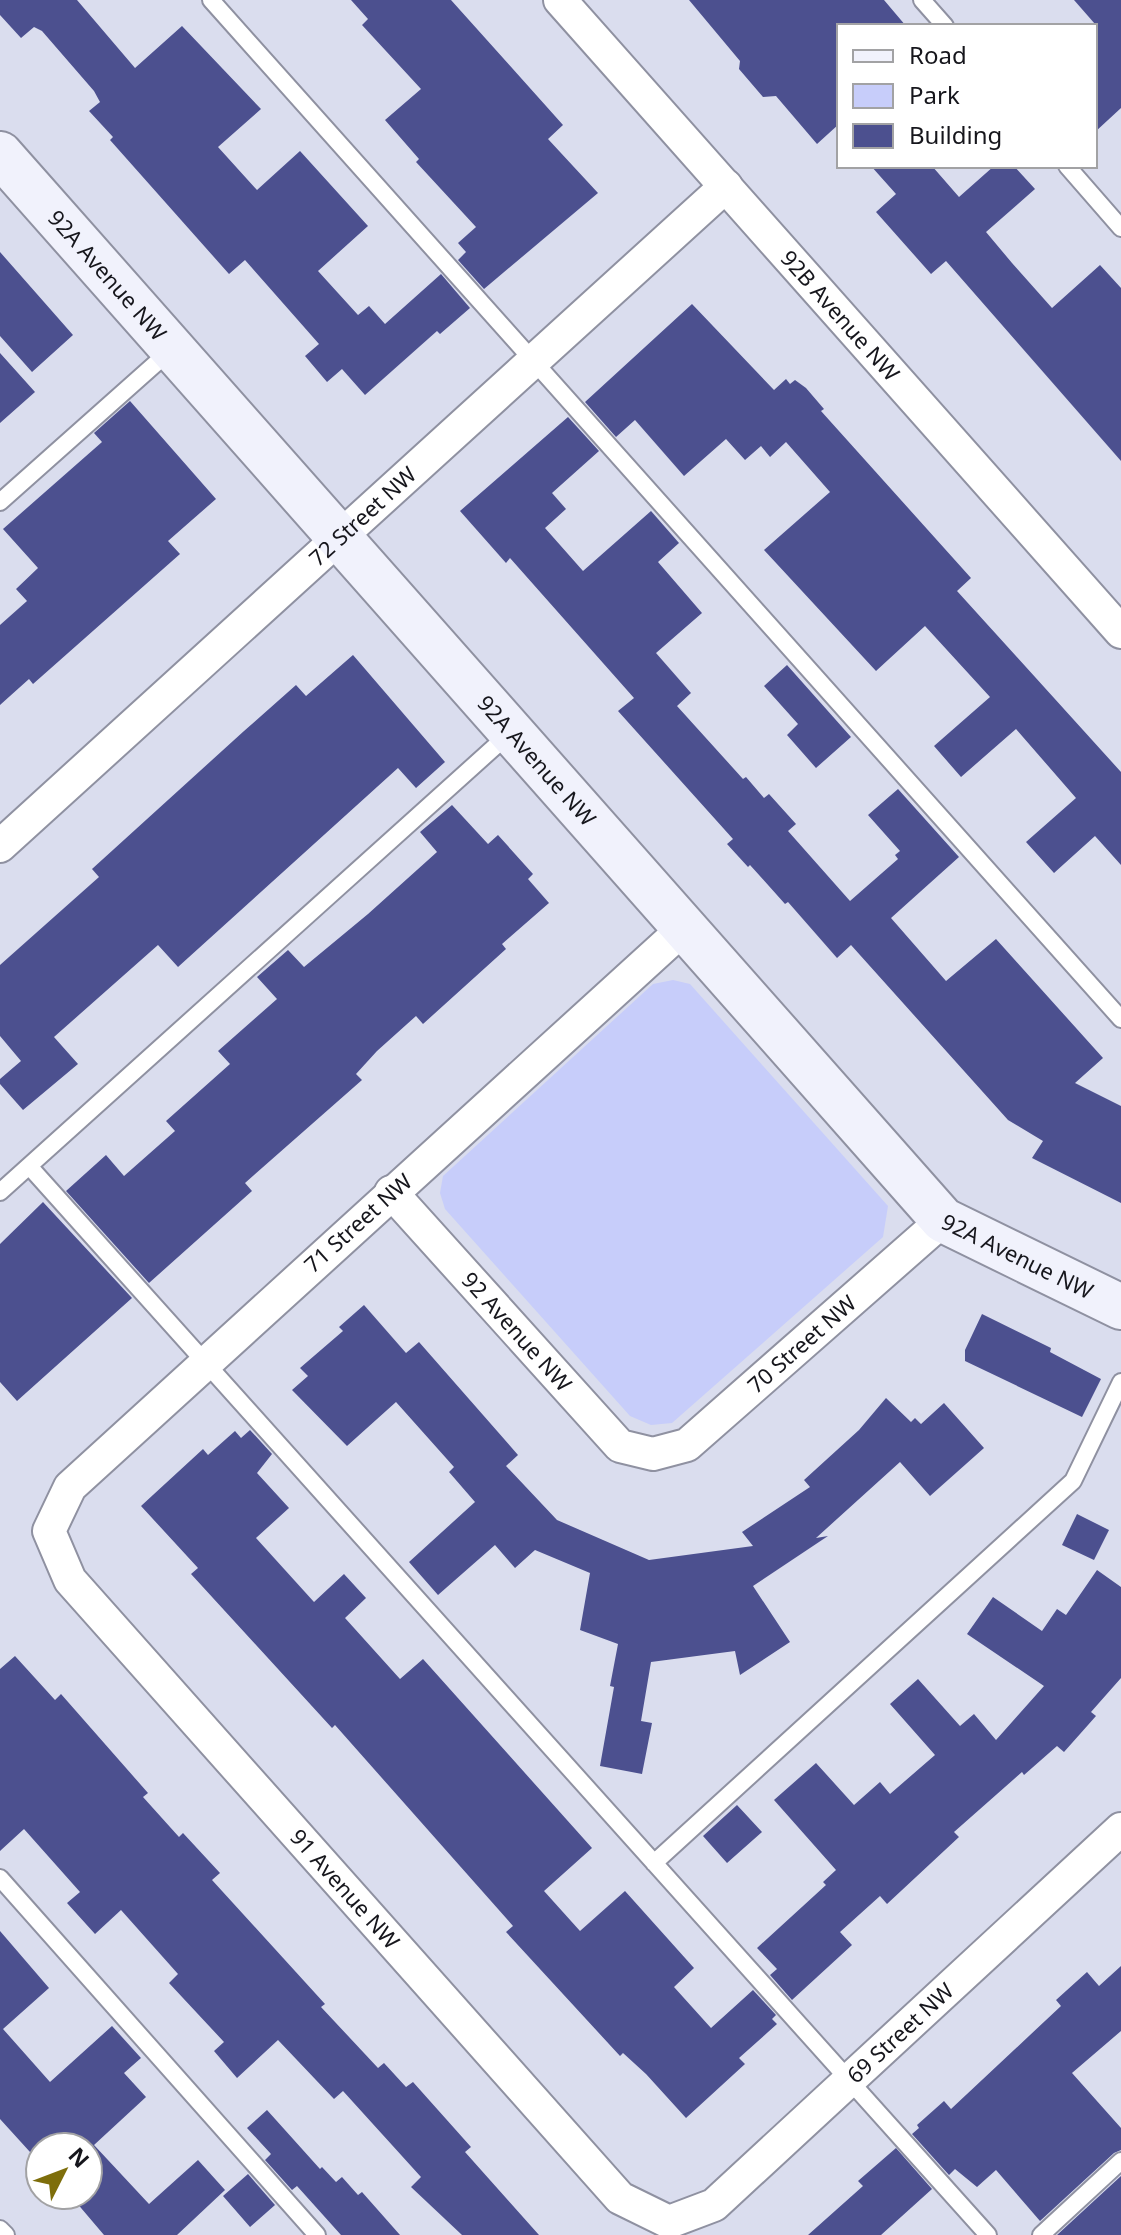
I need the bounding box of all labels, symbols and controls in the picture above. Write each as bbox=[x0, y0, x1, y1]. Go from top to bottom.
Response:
legend bbox=[837, 24, 1097, 168]
text: Road bbox=[909, 38, 967, 71]
text: Park bbox=[909, 78, 960, 111]
text: Building bbox=[909, 118, 1002, 151]
street label: 92A Avenue NW bbox=[42, 203, 174, 347]
street label: 92B Avenue NW bbox=[775, 243, 907, 387]
street label: 72 Street NW bbox=[302, 459, 422, 572]
street label: 92A Avenue NW bbox=[471, 688, 604, 832]
street label: 71 Street NW bbox=[297, 1166, 418, 1279]
street label: 92A Avenue NW bbox=[937, 1206, 1099, 1305]
street label: 92 Avenue NW bbox=[456, 1265, 580, 1398]
street label: 70 Street NW bbox=[740, 1287, 862, 1399]
street label: 91 Avenue NW bbox=[284, 1822, 408, 1955]
street label: 69 Street NW bbox=[840, 1975, 960, 2089]
north arrow bbox=[24, 2131, 104, 2211]
text: N bbox=[62, 2140, 97, 2174]

